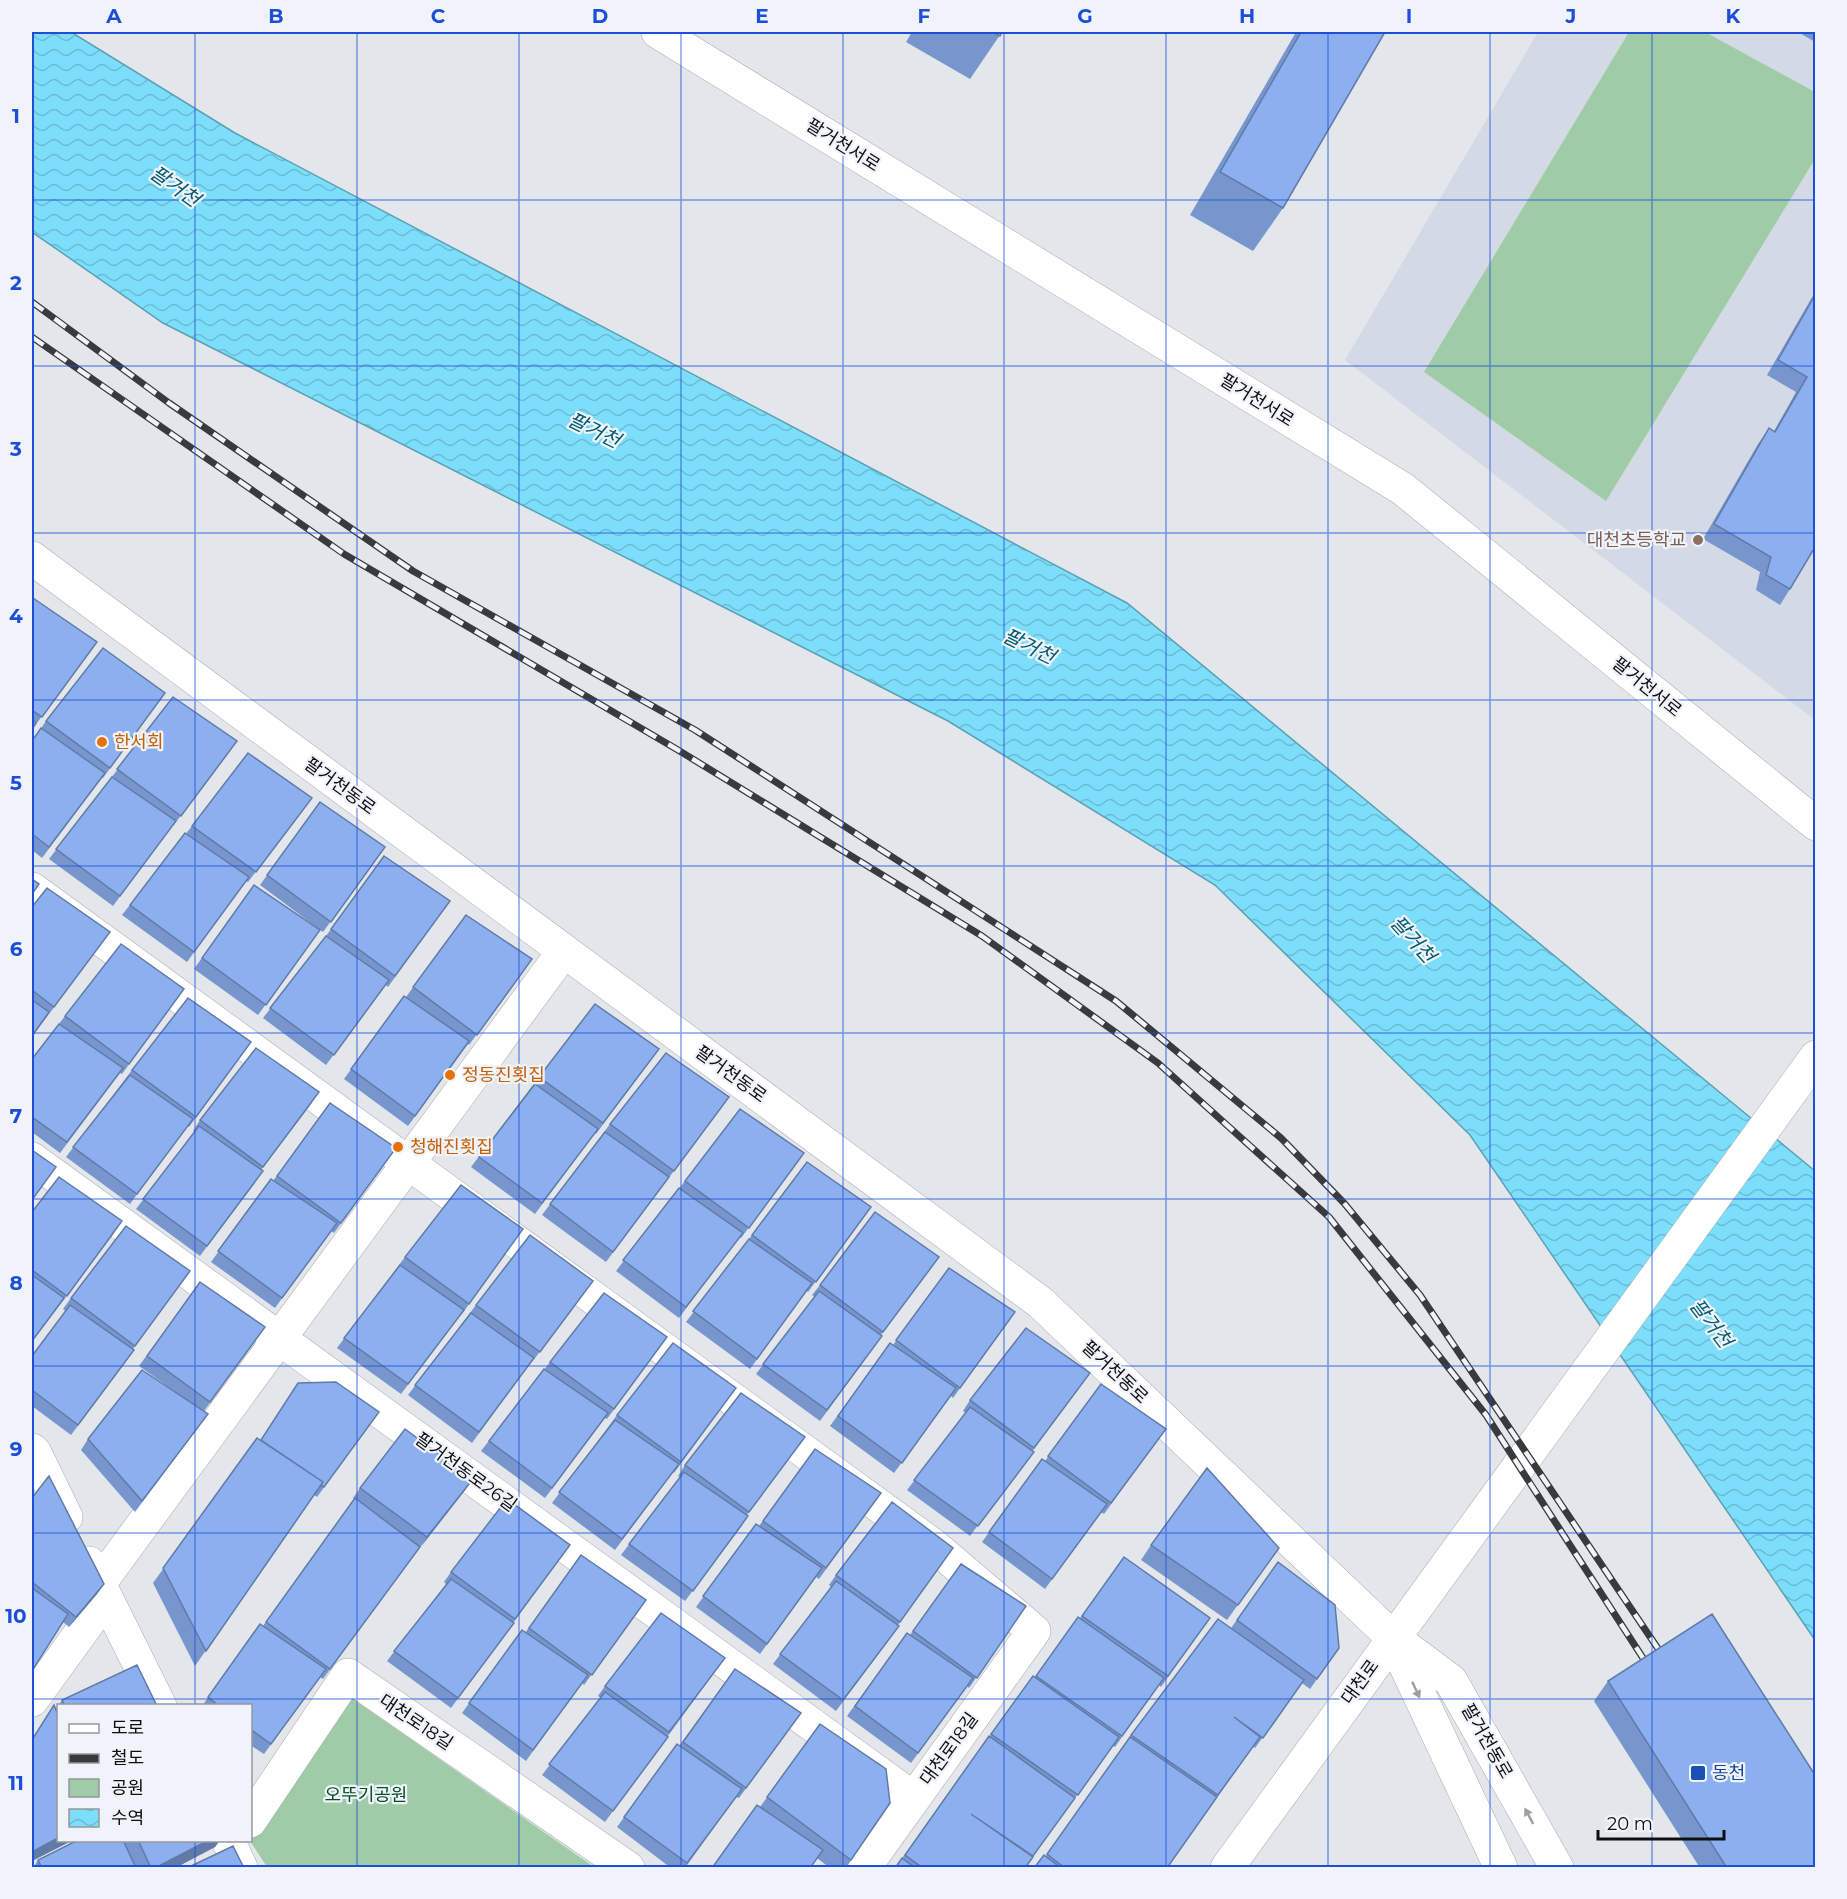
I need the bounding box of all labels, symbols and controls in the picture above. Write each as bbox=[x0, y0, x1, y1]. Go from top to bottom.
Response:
text: A bbox=[105, 4, 122, 28]
text: B bbox=[268, 4, 284, 28]
text: C bbox=[431, 4, 446, 28]
text: D bbox=[592, 4, 608, 28]
text: E bbox=[755, 4, 769, 28]
text: F bbox=[918, 4, 931, 28]
text: G bbox=[1077, 4, 1093, 28]
text: H bbox=[1239, 4, 1255, 28]
text: I bbox=[1406, 4, 1412, 28]
text: J bbox=[1565, 4, 1576, 28]
text: K bbox=[1726, 4, 1742, 28]
text: 1 bbox=[12, 104, 20, 128]
street label: 팔거천서로 bbox=[802, 114, 884, 176]
water label: 팔거천 bbox=[146, 160, 207, 213]
text: 2 bbox=[10, 271, 22, 295]
street label: 팔거천서로 bbox=[1216, 369, 1298, 431]
water label: 팔거천 bbox=[564, 407, 626, 454]
text: 3 bbox=[9, 437, 22, 461]
place label: 대천초등학교 bbox=[1587, 529, 1686, 551]
marker: 대천초등학교 bbox=[1691, 533, 1705, 547]
text: 4 bbox=[9, 604, 23, 628]
water label: 팔거천 bbox=[999, 623, 1061, 670]
street label: 팔거천서로 bbox=[1608, 652, 1686, 722]
place label: 한서회 bbox=[114, 731, 164, 753]
marker: 한서회 bbox=[95, 735, 109, 749]
street label: 팔거천동로 bbox=[300, 753, 380, 819]
text: 5 bbox=[10, 771, 22, 795]
water label: 팔거천 bbox=[1386, 910, 1442, 969]
text: 6 bbox=[10, 937, 23, 961]
street label: 팔거천동로 bbox=[691, 1041, 771, 1107]
place label: 정동진횟집 bbox=[462, 1064, 545, 1086]
marker: 정동진횟집 bbox=[443, 1068, 457, 1082]
text: 7 bbox=[10, 1104, 22, 1128]
place label: 청해진횟집 bbox=[410, 1136, 493, 1158]
marker: 청해진횟집 bbox=[391, 1140, 405, 1154]
text: 8 bbox=[9, 1271, 23, 1295]
water label: 팔거천 bbox=[1685, 1294, 1739, 1354]
street label: 팔거천동로 bbox=[1077, 1336, 1153, 1408]
street label: 팔거천동로26길 bbox=[411, 1428, 521, 1516]
text: 9 bbox=[10, 1437, 22, 1461]
text: 10 bbox=[5, 1604, 27, 1628]
street label: 대천로 bbox=[1336, 1655, 1384, 1709]
one-way arrow bbox=[1412, 1682, 1421, 1699]
street label: 대천로18길 bbox=[375, 1689, 457, 1755]
street label: 팔거천동로 bbox=[1457, 1700, 1517, 1782]
legend bbox=[57, 1704, 252, 1842]
street label: 대천로18길 bbox=[915, 1708, 983, 1790]
text: 도로 bbox=[111, 1717, 144, 1739]
text: 철도 bbox=[111, 1747, 144, 1769]
place label: 동천 bbox=[1712, 1762, 1745, 1784]
marker: 동천 bbox=[1689, 1764, 1707, 1782]
text: 11 bbox=[8, 1771, 24, 1795]
text: 공원 bbox=[111, 1777, 144, 1799]
park label: 오뚜기공원 bbox=[325, 1784, 407, 1806]
scale bar bbox=[1598, 1803, 1724, 1841]
text: 수역 bbox=[111, 1807, 144, 1829]
one-way arrow bbox=[1524, 1807, 1534, 1824]
text: 20 m bbox=[1607, 1813, 1653, 1835]

